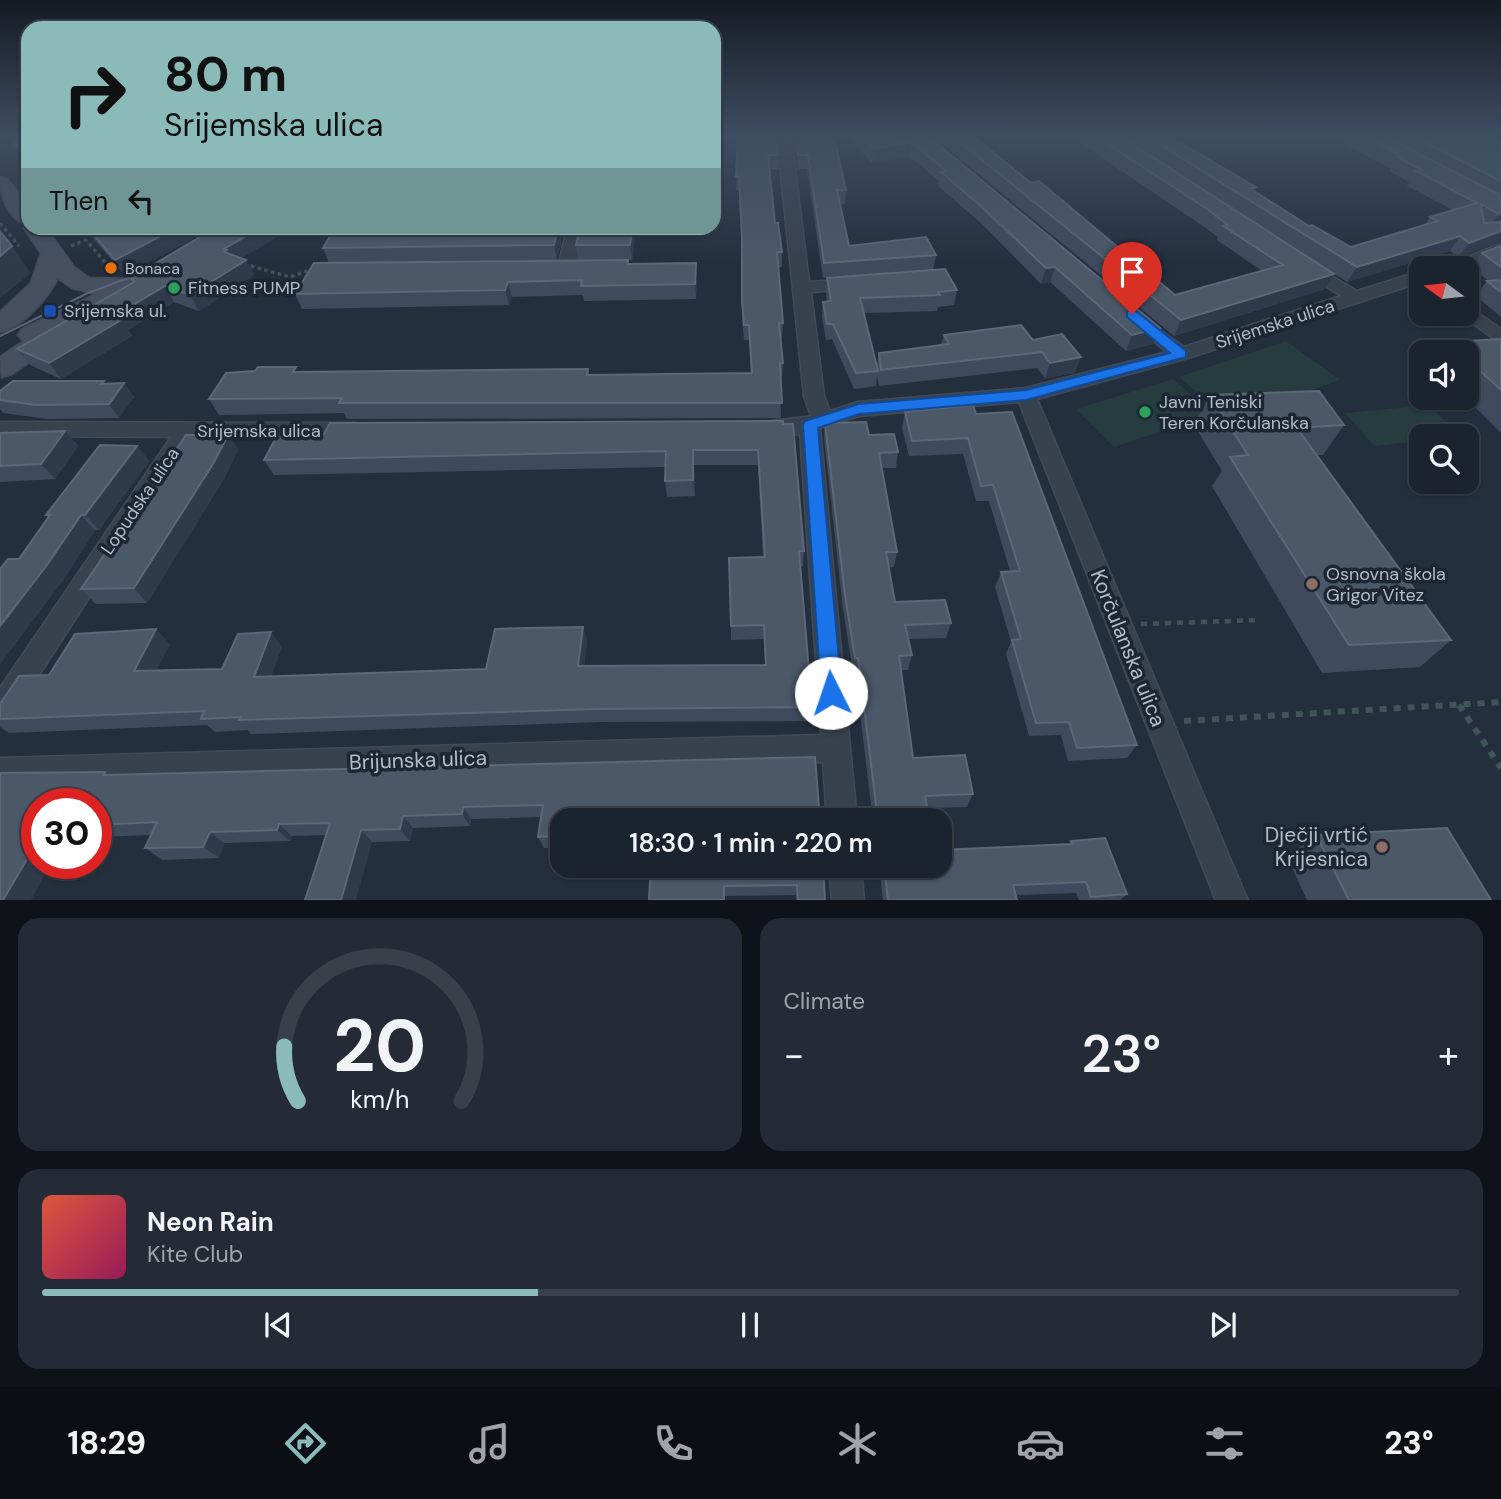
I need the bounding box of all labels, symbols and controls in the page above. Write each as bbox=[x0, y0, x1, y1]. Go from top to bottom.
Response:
text: 80 m bbox=[164, 42, 287, 106]
icon: right bbox=[49, 49, 140, 140]
text: Srijemska ulica bbox=[164, 104, 383, 146]
icon: left bbox=[122, 182, 160, 220]
text: Then bbox=[49, 184, 108, 218]
pin bbox=[1102, 242, 1162, 314]
icon: arrive bbox=[1113, 253, 1151, 291]
north arrow bbox=[1409, 256, 1479, 326]
map controls bbox=[1409, 256, 1479, 494]
place label: Bonaca bbox=[125, 258, 180, 279]
marker: Bonaca bbox=[103, 260, 119, 276]
place label: Fitness PUMP bbox=[188, 276, 300, 300]
marker: Fitness PUMP bbox=[166, 280, 182, 296]
street label: Srijemska ulica bbox=[1213, 294, 1337, 354]
place label: Srijemska ul. bbox=[64, 299, 167, 323]
marker: Srijemska ul. bbox=[42, 303, 58, 319]
button: sound bbox=[1409, 340, 1479, 410]
place label: Javni Teniski Teren Korčulanska bbox=[1159, 390, 1309, 435]
marker: Javni Teniski Teren Korčulanska bbox=[1137, 404, 1153, 420]
street label: Srijemska ulica bbox=[197, 419, 321, 443]
button: search bbox=[1409, 424, 1479, 494]
street label: Lopudska ulica bbox=[95, 443, 185, 559]
place label: Osnovna škola Grigor Vitez bbox=[1326, 562, 1446, 607]
street label: Korčulanska ulica bbox=[1084, 565, 1172, 731]
marker: Osnovna škola Grigor Vitez bbox=[1304, 576, 1320, 592]
position arrow bbox=[794, 656, 868, 730]
street label: Brijunska ulica bbox=[349, 744, 487, 776]
speed limit sign: 30 bbox=[21, 788, 112, 879]
place label: Dječji vrtić Krijesnica bbox=[1265, 821, 1368, 873]
text: 18:30 · 1 min · 220 m bbox=[629, 826, 873, 860]
marker: Dječji vrtić Krijesnica bbox=[1374, 839, 1390, 855]
text: Climate bbox=[784, 986, 865, 1016]
text: 20 bbox=[333, 999, 426, 1094]
text: 23° bbox=[1081, 1020, 1161, 1088]
text: − bbox=[784, 1030, 804, 1080]
text: + bbox=[1438, 1030, 1459, 1080]
text: km/h bbox=[350, 1082, 409, 1115]
text: Neon Rain bbox=[147, 1205, 274, 1239]
text: Kite Club bbox=[147, 1239, 243, 1269]
icon: previous bbox=[259, 1306, 297, 1344]
icon: pause bbox=[731, 1306, 769, 1344]
icon: next bbox=[1204, 1306, 1242, 1344]
icon: directions bbox=[281, 1419, 330, 1468]
icon: music bbox=[465, 1419, 514, 1468]
icon: phone bbox=[649, 1419, 698, 1468]
icon: climate bbox=[833, 1419, 882, 1468]
icon: car bbox=[1016, 1419, 1065, 1468]
icon: filters bbox=[1200, 1419, 1249, 1468]
text: 18:29 bbox=[67, 1422, 146, 1464]
text: 23° bbox=[1384, 1422, 1434, 1464]

